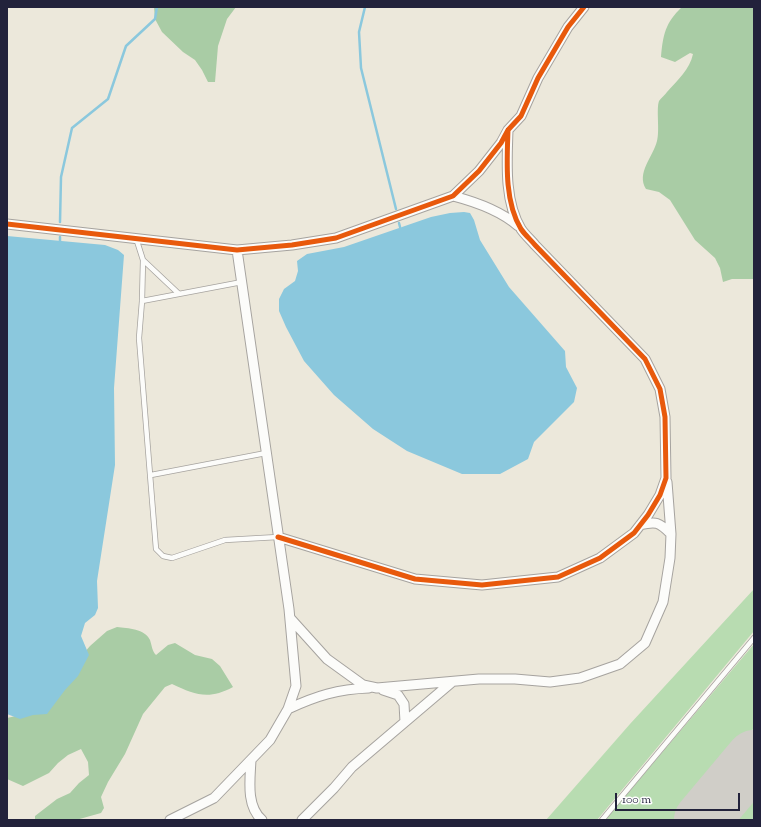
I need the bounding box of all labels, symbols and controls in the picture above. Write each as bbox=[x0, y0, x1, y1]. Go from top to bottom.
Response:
scale bar bbox=[617, 785, 742, 811]
text: 100 m bbox=[622, 791, 651, 809]

